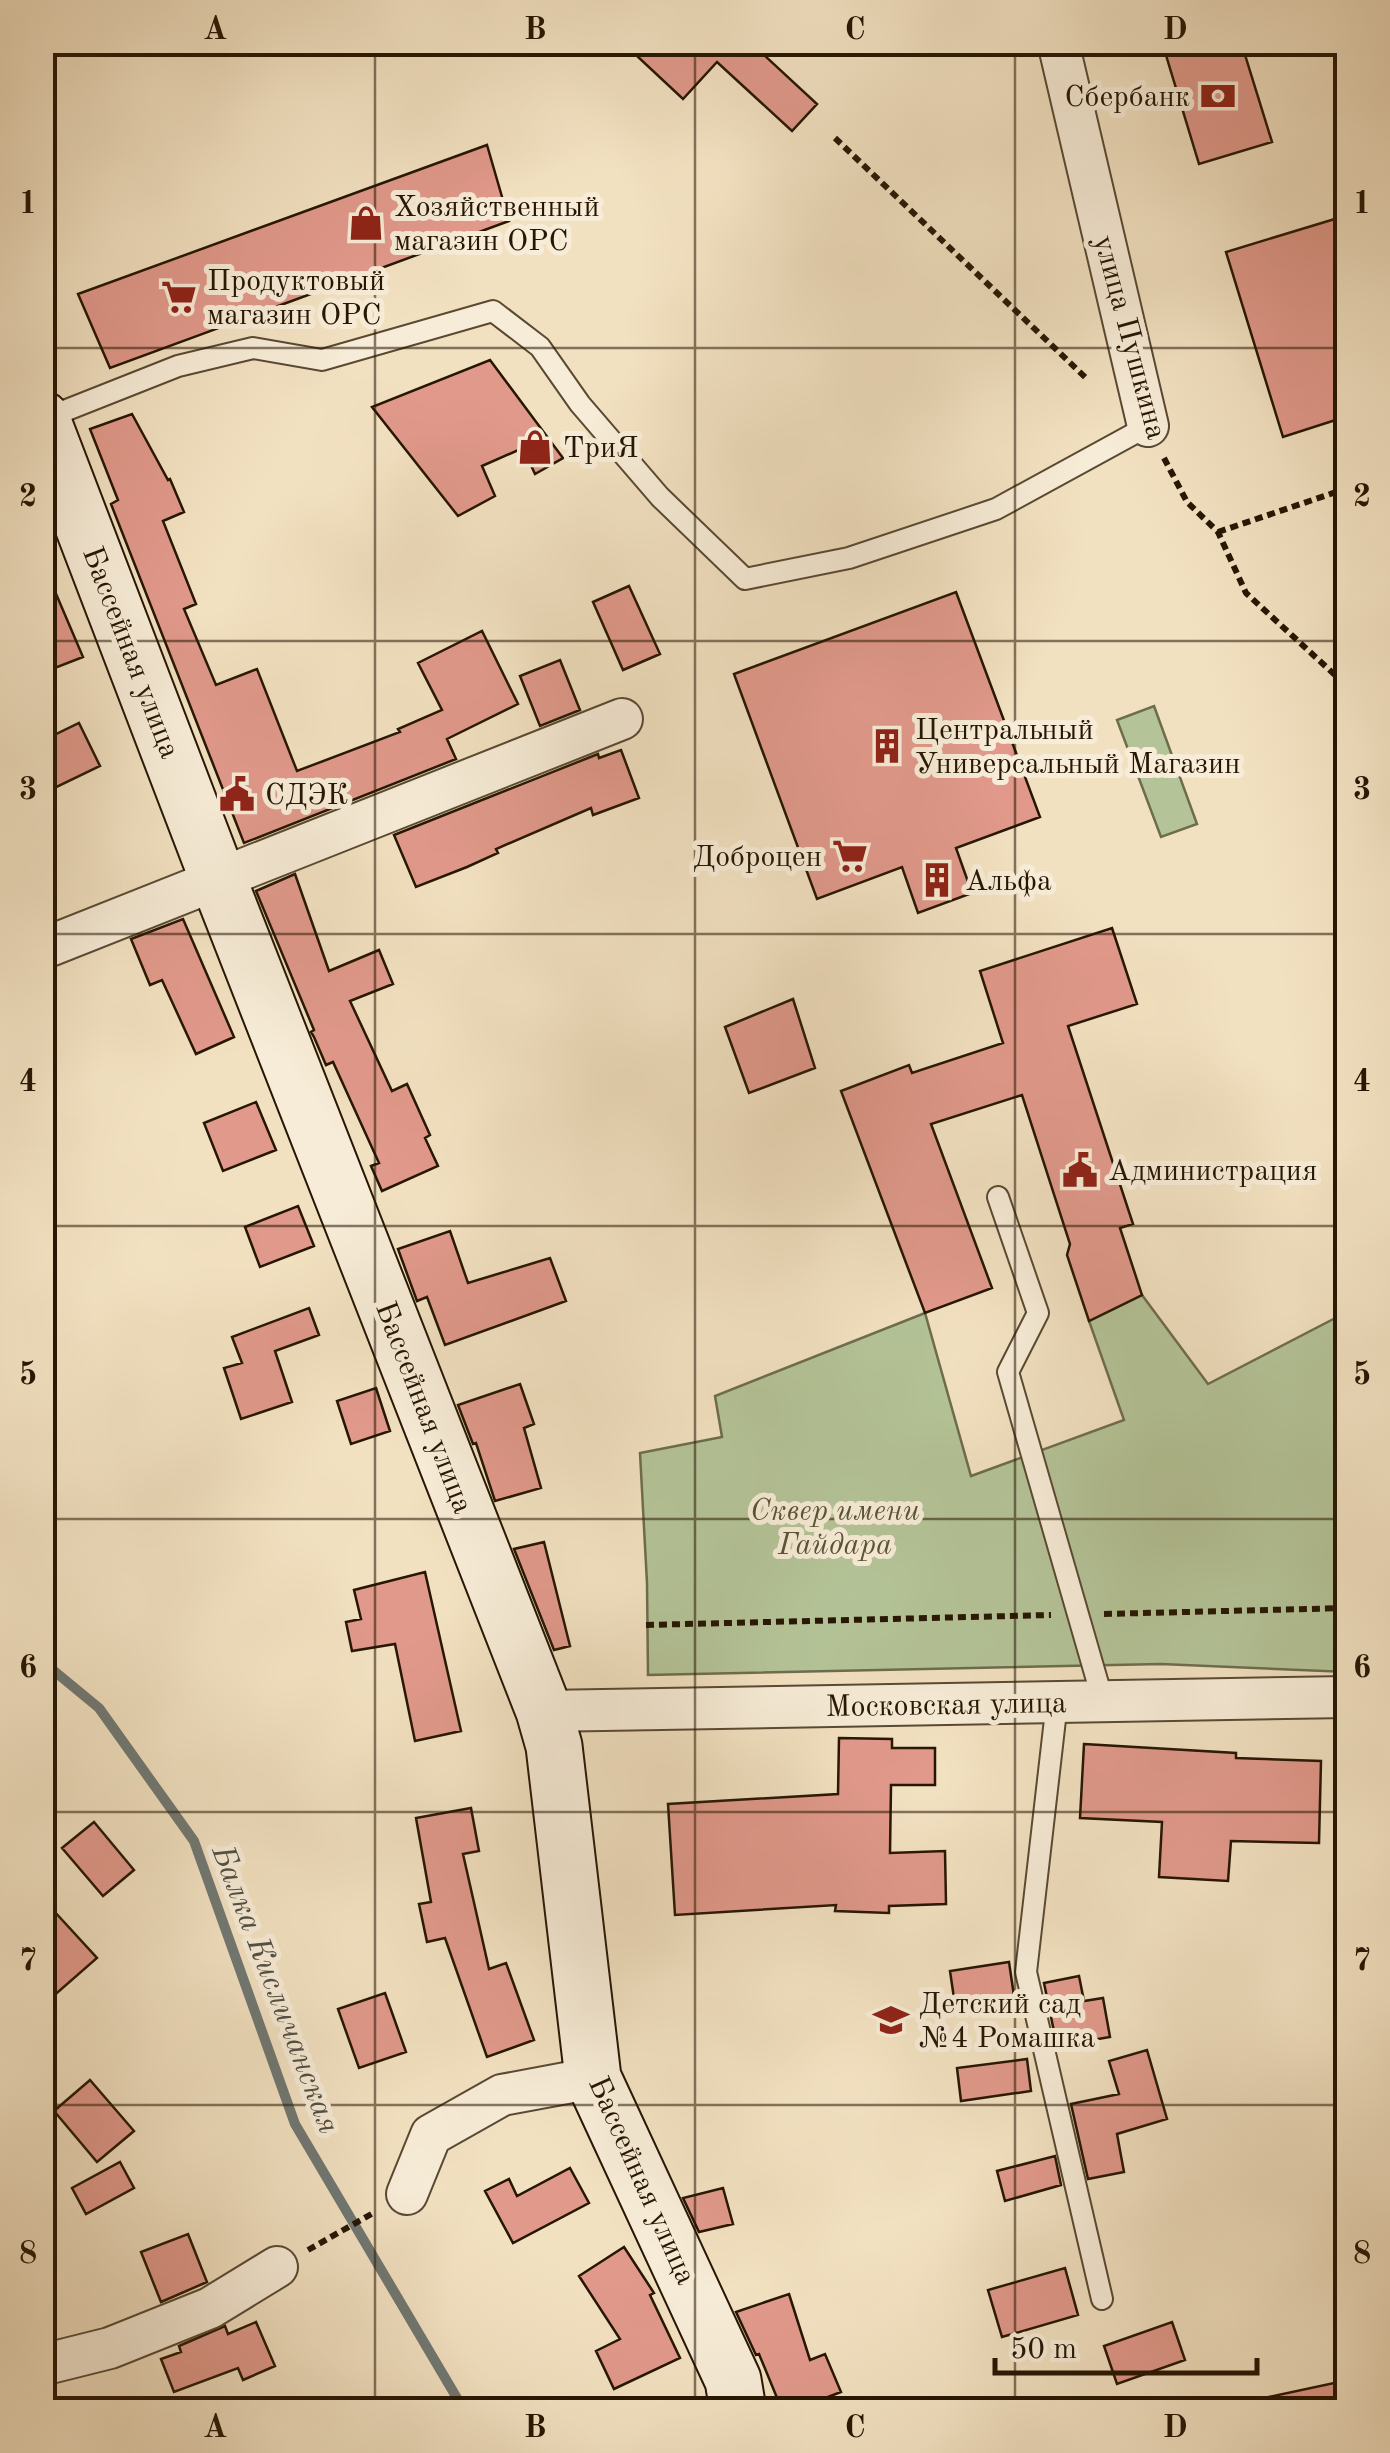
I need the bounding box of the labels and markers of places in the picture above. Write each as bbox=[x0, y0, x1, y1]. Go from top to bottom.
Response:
bank icon: Сбербанк bbox=[1199, 77, 1237, 115]
place label: Сбербанк bbox=[1064, 83, 1190, 113]
place label: Хозяйственный магазин ОРС bbox=[394, 193, 600, 257]
shop icon: Хозяйственный магазин ОРС bbox=[347, 204, 385, 242]
place label: Продуктовый магазин ОРС bbox=[207, 267, 385, 331]
supermarket icon: Продуктовый магазин ОРС bbox=[160, 278, 198, 316]
shop icon: ТриЯ bbox=[516, 428, 554, 466]
place label: ТриЯ bbox=[563, 434, 639, 464]
place label: Центральный Универсальный Магазин bbox=[915, 716, 1241, 780]
building icon: Центральный Универсальный Магазин bbox=[868, 727, 906, 765]
public building icon: СДЭК bbox=[218, 775, 256, 813]
place label: СДЭК bbox=[265, 781, 348, 811]
supermarket icon: Доброцен bbox=[831, 837, 869, 875]
place label: Доброцен bbox=[693, 843, 822, 873]
building icon: Альфа bbox=[918, 861, 956, 899]
place label: Альфа bbox=[965, 867, 1052, 897]
public building icon: Администрация bbox=[1061, 1151, 1099, 1189]
place label: Администрация bbox=[1108, 1157, 1317, 1187]
place label: Детский сад №4 Ромашка bbox=[919, 1990, 1095, 2054]
school or university icon: Детский сад №4 Ромашка bbox=[872, 2001, 910, 2039]

